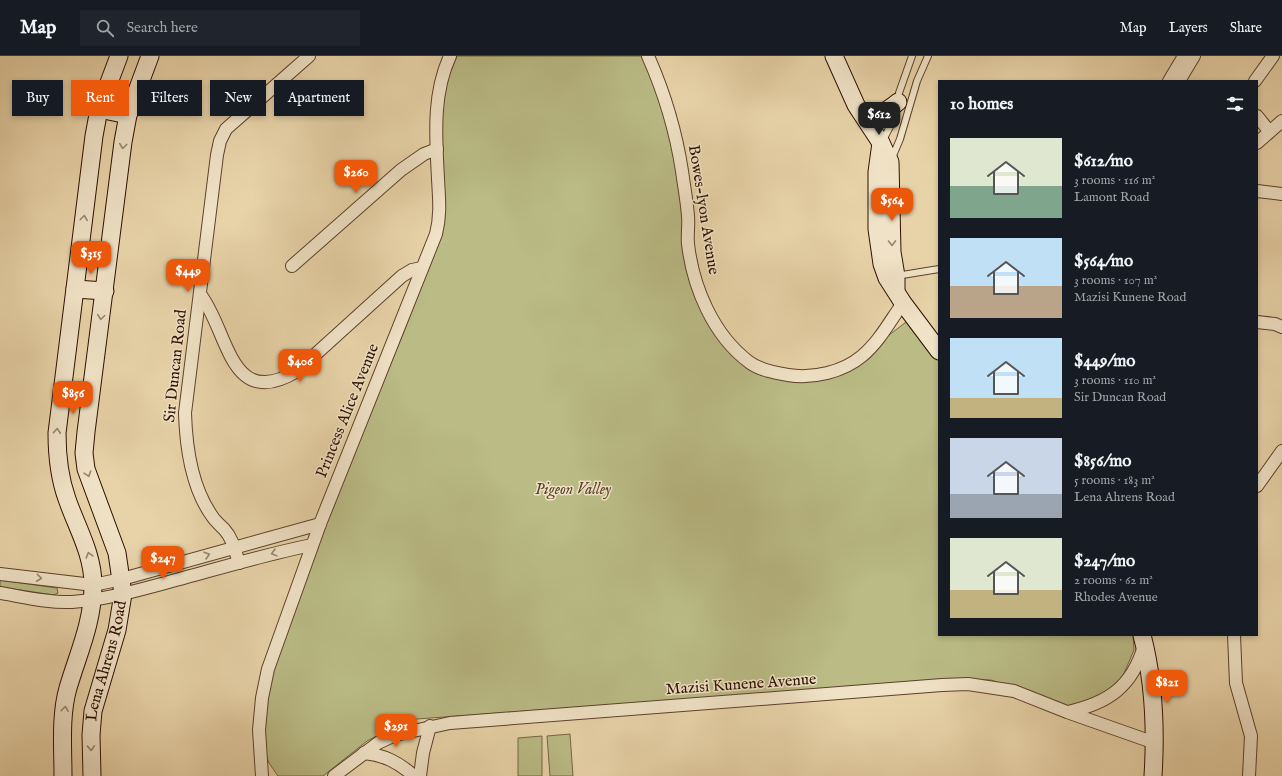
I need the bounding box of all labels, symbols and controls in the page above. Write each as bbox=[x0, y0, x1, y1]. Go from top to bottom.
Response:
search box bbox=[80, 10, 360, 46]
text: Map bbox=[20, 16, 56, 40]
icon: search bbox=[94, 17, 116, 39]
text: Search here bbox=[126, 18, 198, 37]
text: Map bbox=[1120, 19, 1147, 37]
text: Layers bbox=[1169, 19, 1208, 37]
text: Share bbox=[1230, 19, 1262, 37]
chip: Buy bbox=[12, 80, 63, 116]
chip: Rent bbox=[71, 80, 129, 116]
chip: Filters bbox=[137, 80, 202, 116]
chip: New bbox=[210, 80, 266, 116]
chip: Apartment bbox=[274, 80, 364, 116]
icon: filters bbox=[1224, 93, 1246, 115]
text: 10 homes bbox=[950, 94, 1013, 115]
pin: $612 bbox=[855, 102, 903, 136]
text: $612 bbox=[867, 106, 891, 123]
one-way arrow bbox=[119, 143, 128, 150]
street label: Bowes-lyon Avenue bbox=[683, 144, 723, 276]
text: $612/mo bbox=[1074, 151, 1133, 172]
icon: home bbox=[982, 154, 1030, 202]
pin: $260 bbox=[332, 160, 380, 194]
text: $260 bbox=[343, 164, 369, 181]
text: 3 rooms · 116 m² bbox=[1074, 172, 1155, 189]
pin: $564 bbox=[868, 188, 916, 222]
text: Lamont Road bbox=[1074, 189, 1149, 206]
text: $564 bbox=[880, 192, 904, 209]
one-way arrow bbox=[79, 215, 88, 221]
one-way arrow bbox=[888, 240, 896, 246]
pin: $315 bbox=[67, 241, 115, 275]
text: $315 bbox=[80, 245, 102, 262]
text: $564/mo bbox=[1074, 251, 1133, 272]
icon: home bbox=[982, 254, 1030, 302]
pin: $449 bbox=[164, 259, 212, 293]
text: $449 bbox=[175, 263, 201, 280]
text: 3 rooms · 107 m² bbox=[1074, 272, 1157, 289]
text: Mazisi Kunene Road bbox=[1074, 289, 1186, 306]
street label: Sir Duncan Road bbox=[160, 308, 192, 423]
one-way arrow bbox=[97, 314, 106, 320]
street label: Princess Alice Avenue bbox=[312, 341, 384, 481]
pin: $406 bbox=[276, 349, 324, 383]
text: $449/mo bbox=[1074, 351, 1135, 372]
text: $406 bbox=[287, 353, 313, 370]
icon: home bbox=[982, 354, 1030, 402]
text: 3 rooms · 110 m² bbox=[1074, 372, 1156, 389]
pin: $856 bbox=[49, 381, 97, 415]
text: $856 bbox=[62, 385, 84, 402]
text: Sir Duncan Road bbox=[1074, 389, 1166, 406]
one-way arrow bbox=[53, 428, 62, 434]
text: $856/mo bbox=[1074, 451, 1131, 472]
icon: home bbox=[982, 454, 1030, 502]
one-way arrow bbox=[84, 470, 92, 477]
text: 5 rooms · 183 m² bbox=[1074, 472, 1155, 489]
park label: Pigeon Valley bbox=[535, 480, 612, 500]
text: Lena Ahrens Road bbox=[1074, 489, 1175, 506]
pin: $247 bbox=[139, 546, 187, 580]
one-way arrow bbox=[271, 548, 278, 557]
text: $247 bbox=[150, 550, 176, 567]
one-way arrow bbox=[203, 551, 210, 560]
text: $247/mo bbox=[1074, 551, 1135, 572]
one-way arrow bbox=[85, 552, 94, 559]
icon: home bbox=[982, 554, 1030, 602]
text: 2 rooms · 62 m² bbox=[1074, 572, 1153, 589]
one-way arrow bbox=[36, 574, 42, 583]
text: Rhodes Avenue bbox=[1074, 589, 1158, 606]
street label: Lena Ahrens Road bbox=[82, 599, 132, 722]
street label: Mazisi Kunene Avenue bbox=[665, 670, 817, 700]
pin: $821 bbox=[1143, 670, 1191, 704]
text: $821 bbox=[1155, 674, 1179, 691]
one-way arrow bbox=[60, 706, 69, 712]
pin: $291 bbox=[372, 714, 420, 748]
text: $291 bbox=[384, 718, 408, 735]
one-way arrow bbox=[87, 745, 96, 751]

